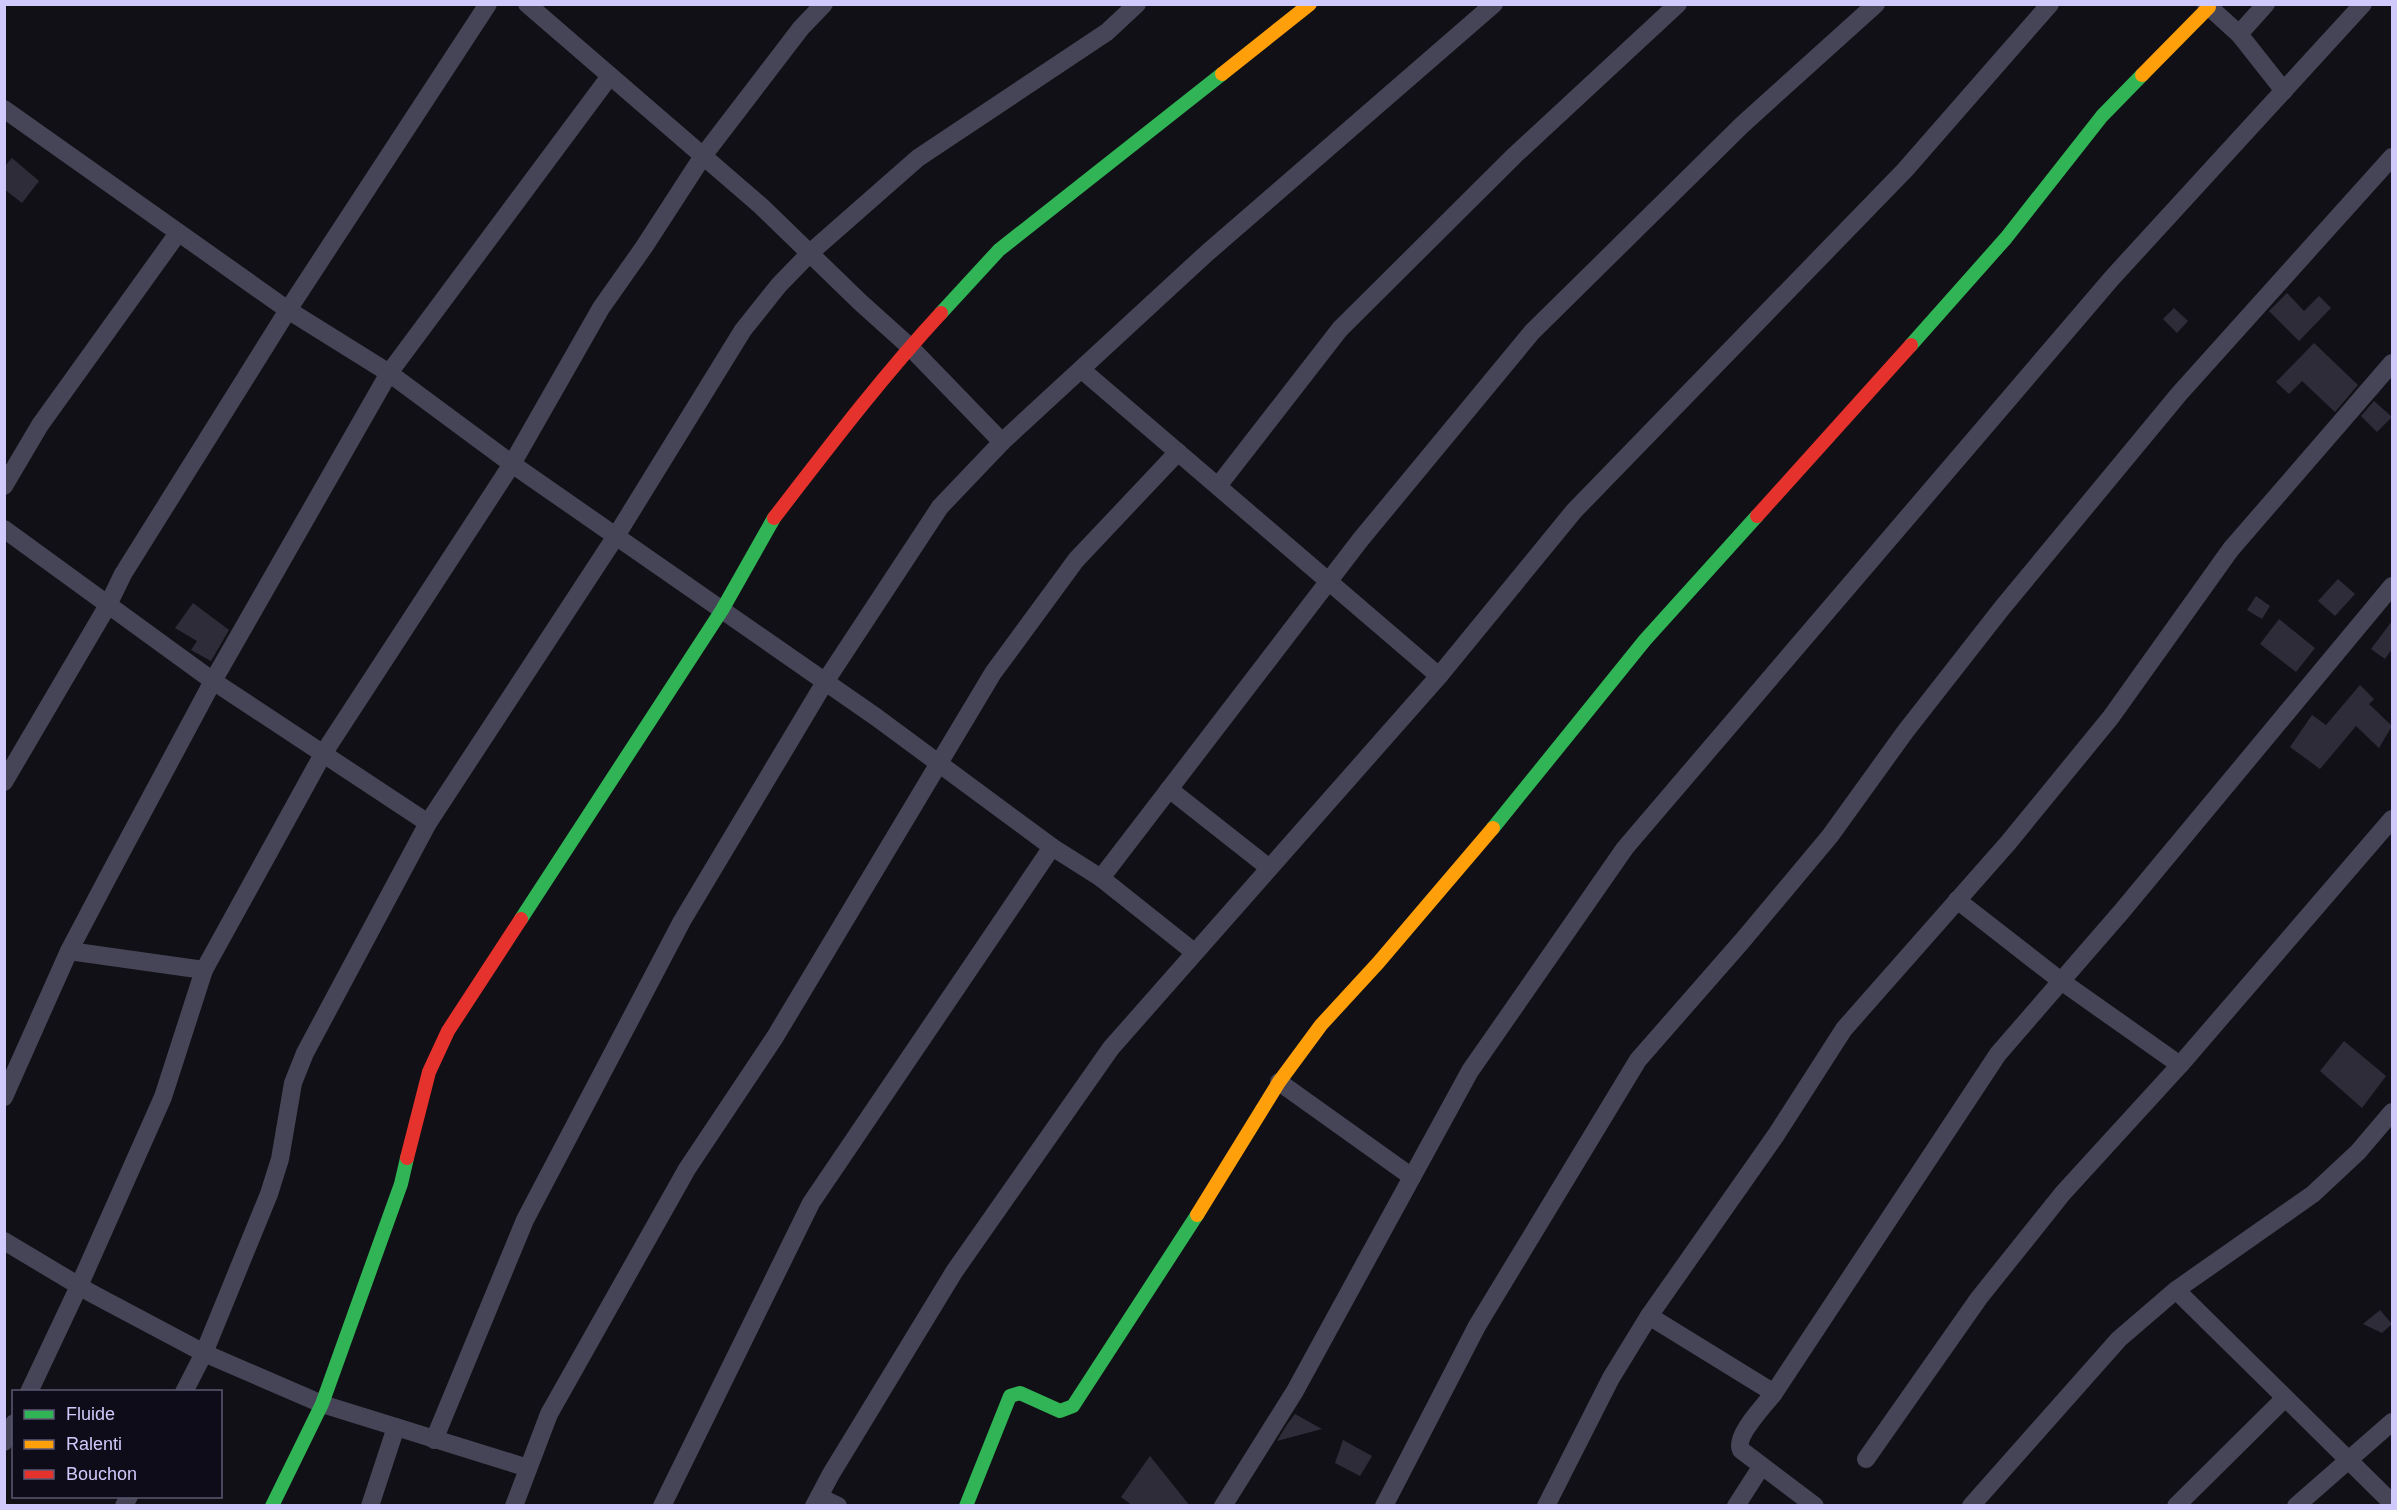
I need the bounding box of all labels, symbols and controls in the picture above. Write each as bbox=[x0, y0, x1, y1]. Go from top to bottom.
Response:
legend bbox=[12, 1390, 222, 1498]
text: Fluide bbox=[66, 1404, 115, 1424]
text: Ralenti bbox=[66, 1434, 122, 1454]
text: Bouchon bbox=[66, 1464, 137, 1484]

